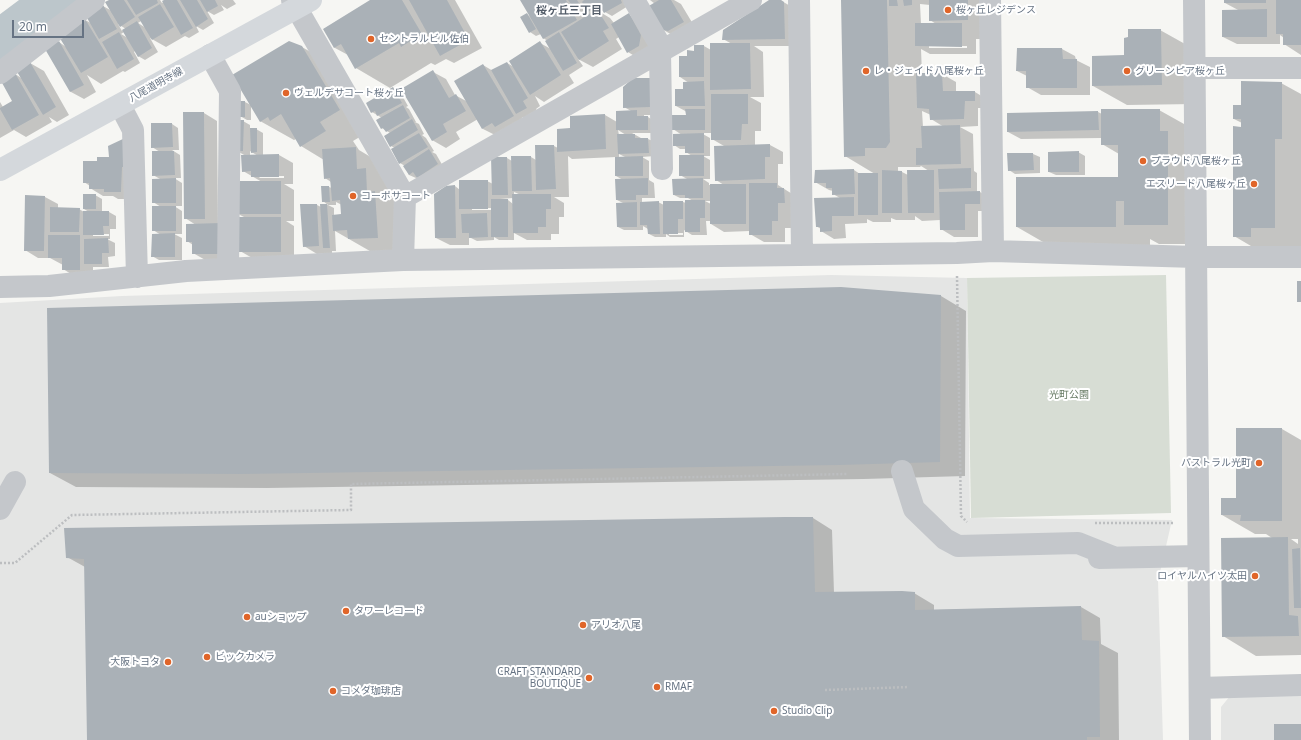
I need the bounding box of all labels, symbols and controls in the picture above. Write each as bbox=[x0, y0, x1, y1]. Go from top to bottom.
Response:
district label: 桜ヶ丘三丁目 bbox=[536, 4, 602, 18]
place label: 桜ヶ丘レジデンス bbox=[956, 4, 1036, 16]
marker: 桜ヶ丘レジデンス bbox=[943, 5, 953, 15]
scale bar bbox=[14, 12, 86, 38]
text: 20 m bbox=[19, 18, 47, 35]
place label: セントラルビル佐伯 bbox=[379, 33, 469, 45]
marker: セントラルビル佐伯 bbox=[366, 34, 376, 44]
street label: 八尾道明寺線 bbox=[127, 65, 185, 105]
place label: レ・ジェイド八尾桜ヶ丘 bbox=[874, 65, 984, 77]
place label: グリーンピア桜ヶ丘 bbox=[1135, 65, 1225, 77]
marker: レ・ジェイド八尾桜ヶ丘 bbox=[861, 66, 871, 76]
marker: グリーンピア桜ヶ丘 bbox=[1122, 66, 1132, 76]
place label: ヴェルデサコート桜ヶ丘 bbox=[294, 87, 404, 99]
marker: ヴェルデサコート桜ヶ丘 bbox=[281, 88, 291, 98]
place label: プラウド八尾桜ヶ丘 bbox=[1151, 155, 1241, 167]
marker: プラウド八尾桜ヶ丘 bbox=[1138, 156, 1148, 166]
place label: エスリード八尾桜ヶ丘 bbox=[1146, 178, 1246, 190]
marker: エスリード八尾桜ヶ丘 bbox=[1249, 179, 1259, 189]
place label: コーポサコート bbox=[361, 190, 431, 202]
marker: コーポサコート bbox=[348, 191, 358, 201]
park label: 光町公園 bbox=[1049, 389, 1089, 401]
place label: パストラル光町 bbox=[1181, 457, 1251, 469]
marker: パストラル光町 bbox=[1254, 458, 1264, 468]
place label: ロイヤルハイツ太田 bbox=[1157, 570, 1247, 582]
marker: ロイヤルハイツ太田 bbox=[1250, 571, 1260, 581]
place label: タワーレコード bbox=[354, 605, 424, 617]
marker: タワーレコード bbox=[341, 606, 351, 616]
place label: auショップ bbox=[255, 611, 307, 623]
marker: auショップ bbox=[242, 612, 252, 622]
place label: アリオ八尾 bbox=[591, 619, 641, 631]
marker: アリオ八尾 bbox=[578, 620, 588, 630]
place label: ビックカメラ bbox=[215, 651, 275, 663]
marker: ビックカメラ bbox=[202, 652, 212, 662]
place label: 大阪トヨタ bbox=[110, 656, 160, 668]
marker: 大阪トヨタ bbox=[163, 657, 173, 667]
place label: CRAFT STANDARD BOUTIQUE bbox=[497, 666, 581, 690]
marker: CRAFT STANDARD BOUTIQUE bbox=[584, 673, 594, 683]
place label: RMAF bbox=[665, 681, 692, 693]
marker: RMAF bbox=[652, 682, 662, 692]
place label: コメダ珈琲店 bbox=[341, 685, 401, 697]
marker: コメダ珈琲店 bbox=[328, 686, 338, 696]
place label: Studio Clip bbox=[782, 705, 832, 717]
marker: Studio Clip bbox=[769, 706, 779, 716]

